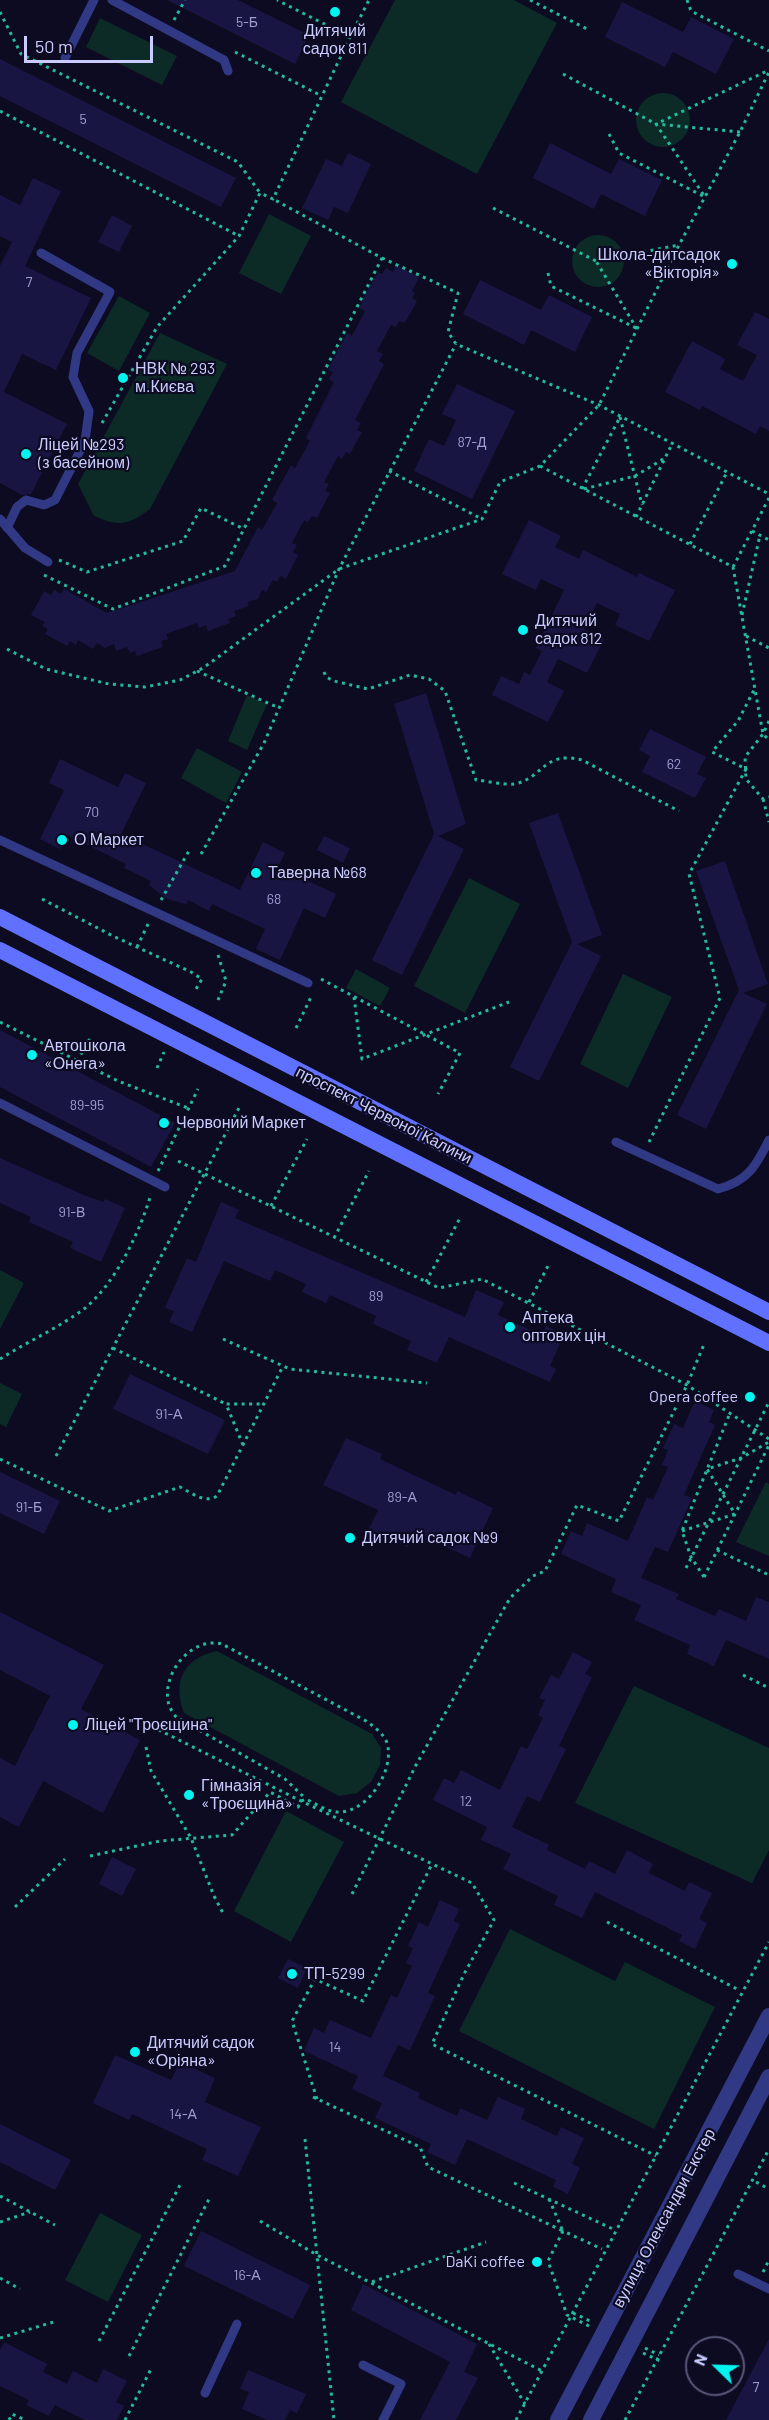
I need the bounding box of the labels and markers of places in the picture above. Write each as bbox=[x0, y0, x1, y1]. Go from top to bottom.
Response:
marker: Дитячий садок 811 bbox=[328, 5, 342, 19]
place label: Дитячий садок 811 bbox=[303, 21, 367, 59]
place label: Школа-дитсадок «Вікторія» bbox=[598, 245, 720, 283]
marker: Школа-дитсадок «Вікторія» bbox=[725, 257, 739, 271]
place label: НВК № 293 м.Києва bbox=[135, 359, 215, 397]
marker: НВК № 293 м.Києва bbox=[116, 371, 130, 385]
place label: Ліцей №293 (з басейном) bbox=[38, 435, 129, 473]
marker: Ліцей №293 (з басейном) bbox=[19, 447, 33, 461]
place label: Дитячий садок 812 bbox=[535, 611, 602, 649]
marker: Дитячий садок 812 bbox=[516, 623, 530, 637]
place label: О Маркет bbox=[74, 830, 144, 850]
marker: О Маркет bbox=[55, 833, 69, 847]
place label: Таверна №68 bbox=[268, 863, 367, 883]
marker: Таверна №68 bbox=[249, 866, 263, 880]
place label: Автошкола «Онега» bbox=[44, 1036, 126, 1074]
marker: Автошкола «Онега» bbox=[25, 1048, 39, 1062]
place label: Червоний Маркет bbox=[176, 1113, 306, 1133]
marker: Червоний Маркет bbox=[157, 1116, 171, 1130]
place label: Аптека оптових цін bbox=[522, 1308, 606, 1346]
marker: Аптека оптових цін bbox=[503, 1320, 517, 1334]
place label: Opera coffee bbox=[649, 1387, 738, 1407]
marker: Opera coffee bbox=[743, 1390, 757, 1404]
place label: Дитячий садок №9 bbox=[362, 1528, 498, 1548]
marker: Дитячий садок №9 bbox=[343, 1531, 357, 1545]
place label: Ліцей "Троєщина" bbox=[85, 1715, 212, 1735]
marker: Ліцей "Троєщина" bbox=[66, 1718, 80, 1732]
place label: Гімназія «Троєщина» bbox=[201, 1776, 293, 1814]
marker: Гімназія «Троєщина» bbox=[182, 1788, 196, 1802]
place label: ТП-5299 bbox=[304, 1964, 365, 1984]
marker: ТП-5299 bbox=[285, 1967, 299, 1981]
place label: Дитячий садок «Оріяна» bbox=[147, 2033, 254, 2071]
marker: Дитячий садок «Оріяна» bbox=[128, 2045, 142, 2059]
place label: DaKi coffee bbox=[445, 2252, 525, 2272]
marker: DaKi coffee bbox=[530, 2255, 544, 2269]

